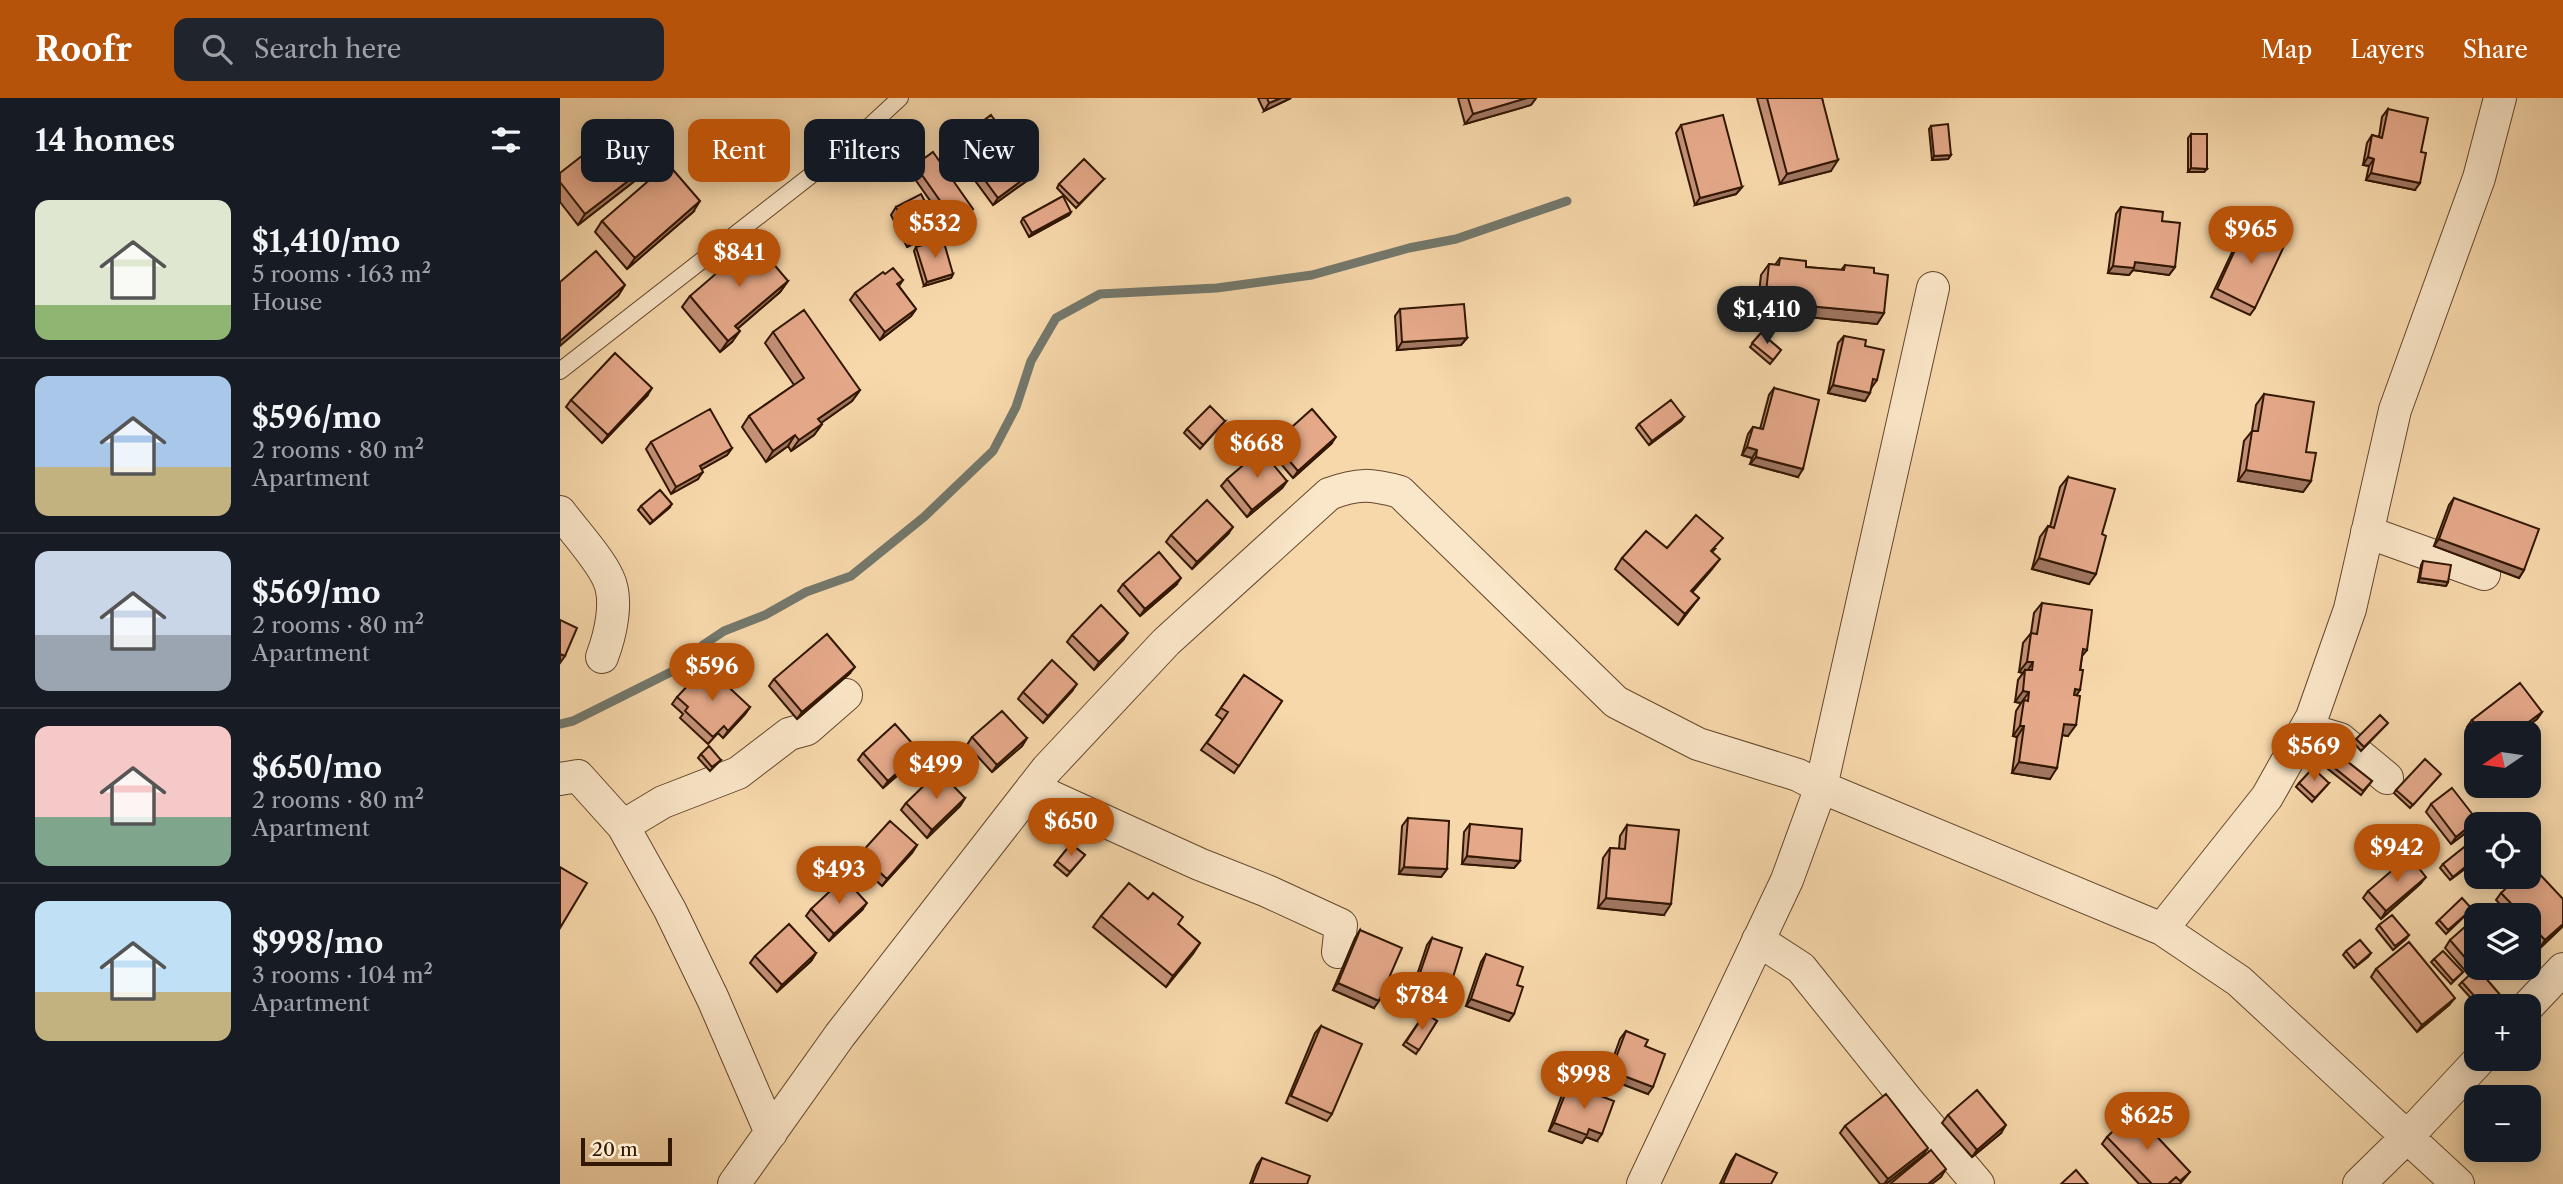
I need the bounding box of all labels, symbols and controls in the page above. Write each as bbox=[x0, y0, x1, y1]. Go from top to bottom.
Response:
search box bbox=[174, 18, 664, 81]
text: Roofr bbox=[35, 29, 132, 70]
icon: search bbox=[198, 30, 236, 68]
text: Search here bbox=[254, 33, 401, 65]
text: Map bbox=[2261, 35, 2312, 64]
text: Layers bbox=[2350, 35, 2425, 64]
text: Share bbox=[2463, 35, 2528, 64]
chip: Buy bbox=[581, 119, 674, 182]
chip: Rent bbox=[688, 119, 790, 182]
chip: Filters bbox=[804, 119, 925, 182]
chip: New bbox=[939, 119, 1039, 182]
icon: filters bbox=[487, 121, 525, 159]
text: 14 homes bbox=[35, 122, 175, 159]
pin: $532 bbox=[894, 200, 976, 260]
pin: $965 bbox=[2210, 206, 2292, 266]
text: $532 bbox=[909, 209, 961, 237]
text: $965 bbox=[2224, 215, 2278, 243]
text: $1,410/mo bbox=[252, 223, 400, 260]
icon: home bbox=[91, 228, 175, 312]
pin: $841 bbox=[698, 230, 780, 289]
text: $841 bbox=[714, 238, 765, 266]
text: 5 rooms · 163 m² bbox=[252, 260, 431, 288]
pin: $1,410 bbox=[1710, 286, 1824, 346]
text: House bbox=[252, 288, 322, 316]
text: $1,410 bbox=[1733, 295, 1801, 323]
text: $596/mo bbox=[252, 399, 381, 436]
icon: home bbox=[91, 404, 175, 488]
pin: $668 bbox=[1216, 420, 1298, 480]
text: $668 bbox=[1230, 429, 1284, 457]
text: 2 rooms · 80 m² bbox=[252, 436, 424, 464]
text: Apartment bbox=[252, 464, 370, 492]
text: $569/mo bbox=[252, 574, 381, 611]
icon: home bbox=[91, 579, 175, 663]
text: 2 rooms · 80 m² bbox=[252, 611, 424, 639]
text: Apartment bbox=[252, 639, 370, 667]
pin: $596 bbox=[671, 644, 753, 703]
text: $596 bbox=[685, 652, 739, 680]
north arrow bbox=[2464, 721, 2541, 798]
map controls bbox=[2464, 721, 2541, 1162]
pin: $569 bbox=[2273, 724, 2355, 783]
text: $569 bbox=[2287, 732, 2341, 760]
pin: $499 bbox=[895, 742, 977, 801]
text: $650/mo bbox=[252, 749, 382, 786]
text: $499 bbox=[909, 750, 963, 778]
icon: home bbox=[91, 754, 175, 838]
text: 2 rooms · 80 m² bbox=[252, 786, 424, 814]
pin: $650 bbox=[1030, 798, 1112, 858]
text: $650 bbox=[1044, 807, 1098, 835]
button: locate bbox=[2464, 812, 2541, 889]
text: Apartment bbox=[252, 814, 370, 842]
pin: $942 bbox=[2356, 824, 2438, 884]
text: $942 bbox=[2370, 833, 2424, 861]
pin: $493 bbox=[798, 846, 880, 906]
text: $493 bbox=[812, 855, 866, 883]
button: layers bbox=[2464, 903, 2541, 980]
text: $998/mo bbox=[252, 924, 383, 961]
icon: home bbox=[91, 929, 175, 1013]
text: 3 rooms · 104 m² bbox=[252, 961, 433, 989]
pin: $784 bbox=[1381, 972, 1463, 1032]
text: $784 bbox=[1396, 981, 1448, 1009]
text: Apartment bbox=[252, 989, 370, 1017]
button: + bbox=[2464, 994, 2541, 1071]
pin: $998 bbox=[1543, 1052, 1625, 1111]
text: $998 bbox=[1557, 1060, 1611, 1088]
button: − bbox=[2464, 1085, 2541, 1162]
pin: $625 bbox=[2106, 1093, 2188, 1152]
text: $625 bbox=[2121, 1101, 2173, 1129]
scale bar bbox=[581, 1135, 672, 1167]
text: 20 m bbox=[592, 1138, 638, 1161]

